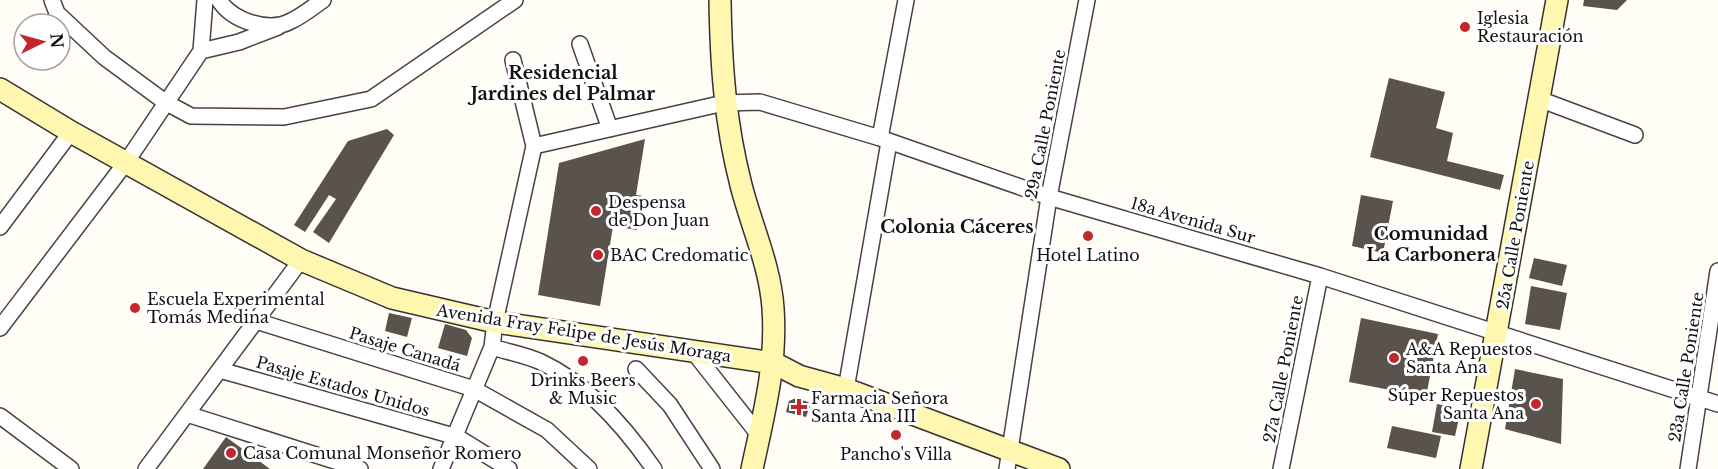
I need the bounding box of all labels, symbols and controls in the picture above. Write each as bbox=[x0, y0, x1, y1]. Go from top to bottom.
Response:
place label: Iglesia Restauración bbox=[1477, 8, 1584, 46]
north arrow bbox=[12, 12, 72, 72]
marker: Iglesia Restauración bbox=[1458, 20, 1472, 34]
text: N bbox=[46, 32, 68, 49]
street label: 29a Calle Poniente bbox=[1021, 47, 1069, 201]
district label: Residencial Jardines del Palmar bbox=[467, 62, 655, 105]
street label: 25a Calle Poniente bbox=[1492, 159, 1538, 311]
place label: Despensa de Don Juan bbox=[608, 192, 709, 230]
street label: 18a Avenida Sur bbox=[1128, 193, 1258, 247]
marker: Despensa de Don Juan bbox=[589, 204, 603, 218]
district label: Colonia Cáceres bbox=[880, 216, 1034, 238]
district label: Comunidad La Carbonera bbox=[1366, 223, 1497, 266]
marker: Hotel Latino bbox=[1081, 229, 1095, 243]
place label: BAC Credomatic bbox=[610, 245, 749, 265]
place label: Hotel Latino bbox=[1036, 245, 1140, 265]
marker: BAC Credomatic bbox=[591, 248, 605, 262]
place label: Escuela Experimental Tomás Medina bbox=[147, 289, 325, 327]
street label: 23a Calle Poniente bbox=[1664, 291, 1708, 443]
street label: 27a Calle Poniente bbox=[1259, 294, 1307, 444]
street label: Avenida Fray Felipe de Jesús Moraga bbox=[434, 300, 733, 366]
marker: Escuela Experimental Tomás Medina bbox=[128, 301, 142, 315]
street label: Pasaje Canadá bbox=[347, 323, 463, 376]
place label: A&A Repuestos Santa Ana bbox=[1405, 339, 1532, 377]
marker: A&A Repuestos Santa Ana bbox=[1387, 351, 1401, 365]
street label: Pasaje Estados Unidos bbox=[254, 352, 432, 420]
marker: Drinks Beers & Music bbox=[576, 354, 590, 368]
place label: Drinks Beers & Music bbox=[530, 370, 636, 408]
place label: Súper Repuestos Santa Ana bbox=[1388, 385, 1524, 423]
place label: Farmacia Señora Santa Ana III bbox=[811, 388, 949, 426]
marker: Súper Repuestos Santa Ana bbox=[1529, 397, 1543, 411]
marker: Farmacia Señora Santa Ana III bbox=[792, 400, 806, 414]
marker: Pancho's Villa bbox=[889, 428, 903, 442]
place label: Casa Comunal Monseñor Romero bbox=[243, 443, 522, 463]
place label: Pancho's Villa bbox=[840, 444, 952, 464]
marker: Casa Comunal Monseñor Romero bbox=[224, 446, 238, 460]

